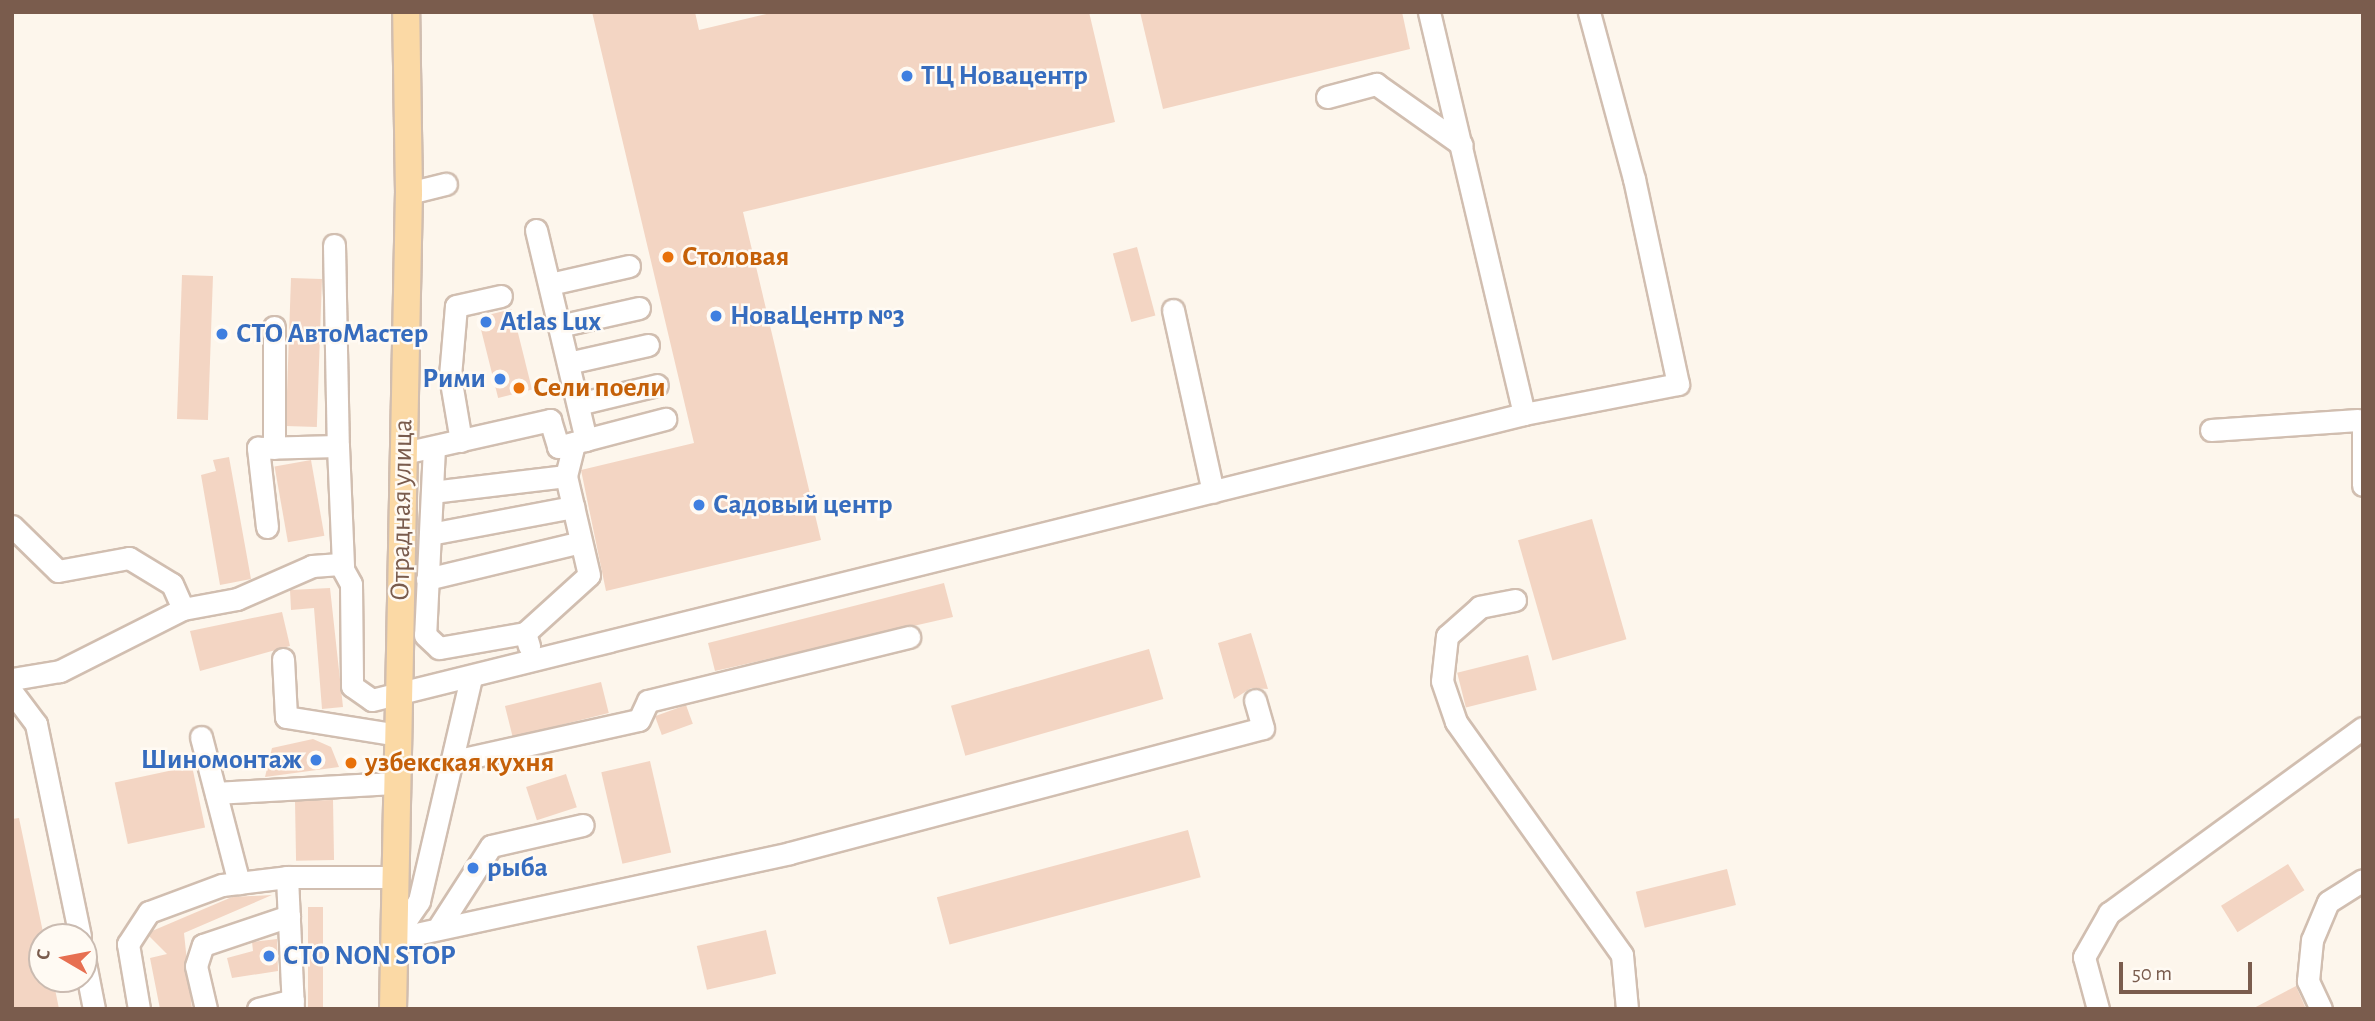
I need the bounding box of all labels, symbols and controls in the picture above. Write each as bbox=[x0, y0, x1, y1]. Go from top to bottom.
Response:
place label: ТЦ Новацентр bbox=[921, 59, 1088, 93]
marker: ТЦ Новацентр bbox=[899, 68, 915, 84]
place label: Столовая bbox=[682, 240, 789, 274]
marker: Столовая bbox=[660, 249, 676, 265]
place label: НоваЦентр №3 bbox=[730, 299, 905, 333]
place label: Atlas Lux bbox=[500, 305, 601, 339]
marker: НоваЦентр №3 bbox=[708, 308, 724, 324]
marker: Atlas Lux bbox=[478, 314, 494, 330]
place label: СТО АвтоМастер bbox=[236, 317, 428, 351]
marker: СТО АвтоМастер bbox=[214, 326, 230, 342]
place label: Рими bbox=[422, 362, 486, 396]
marker: Рими bbox=[492, 371, 508, 387]
place label: Сели поели bbox=[533, 371, 666, 405]
marker: Сели поели bbox=[511, 380, 527, 396]
street label: Отрадная улица bbox=[384, 419, 420, 601]
place label: Садовый центр bbox=[713, 488, 893, 522]
marker: Садовый центр bbox=[691, 497, 707, 513]
place label: Шиномонтаж bbox=[141, 743, 302, 777]
place label: узбекская кухня bbox=[365, 746, 554, 780]
marker: Шиномонтаж bbox=[308, 752, 324, 768]
marker: узбекская кухня bbox=[343, 755, 359, 771]
place label: рыба bbox=[487, 851, 548, 885]
marker: рыба bbox=[465, 860, 481, 876]
north arrow bbox=[28, 923, 98, 993]
place label: СТО NON STOP bbox=[283, 939, 455, 973]
text: С bbox=[34, 948, 54, 961]
marker: СТО NON STOP bbox=[261, 948, 277, 964]
scale bar bbox=[2123, 948, 2256, 992]
text: 50 m bbox=[2132, 963, 2172, 984]

